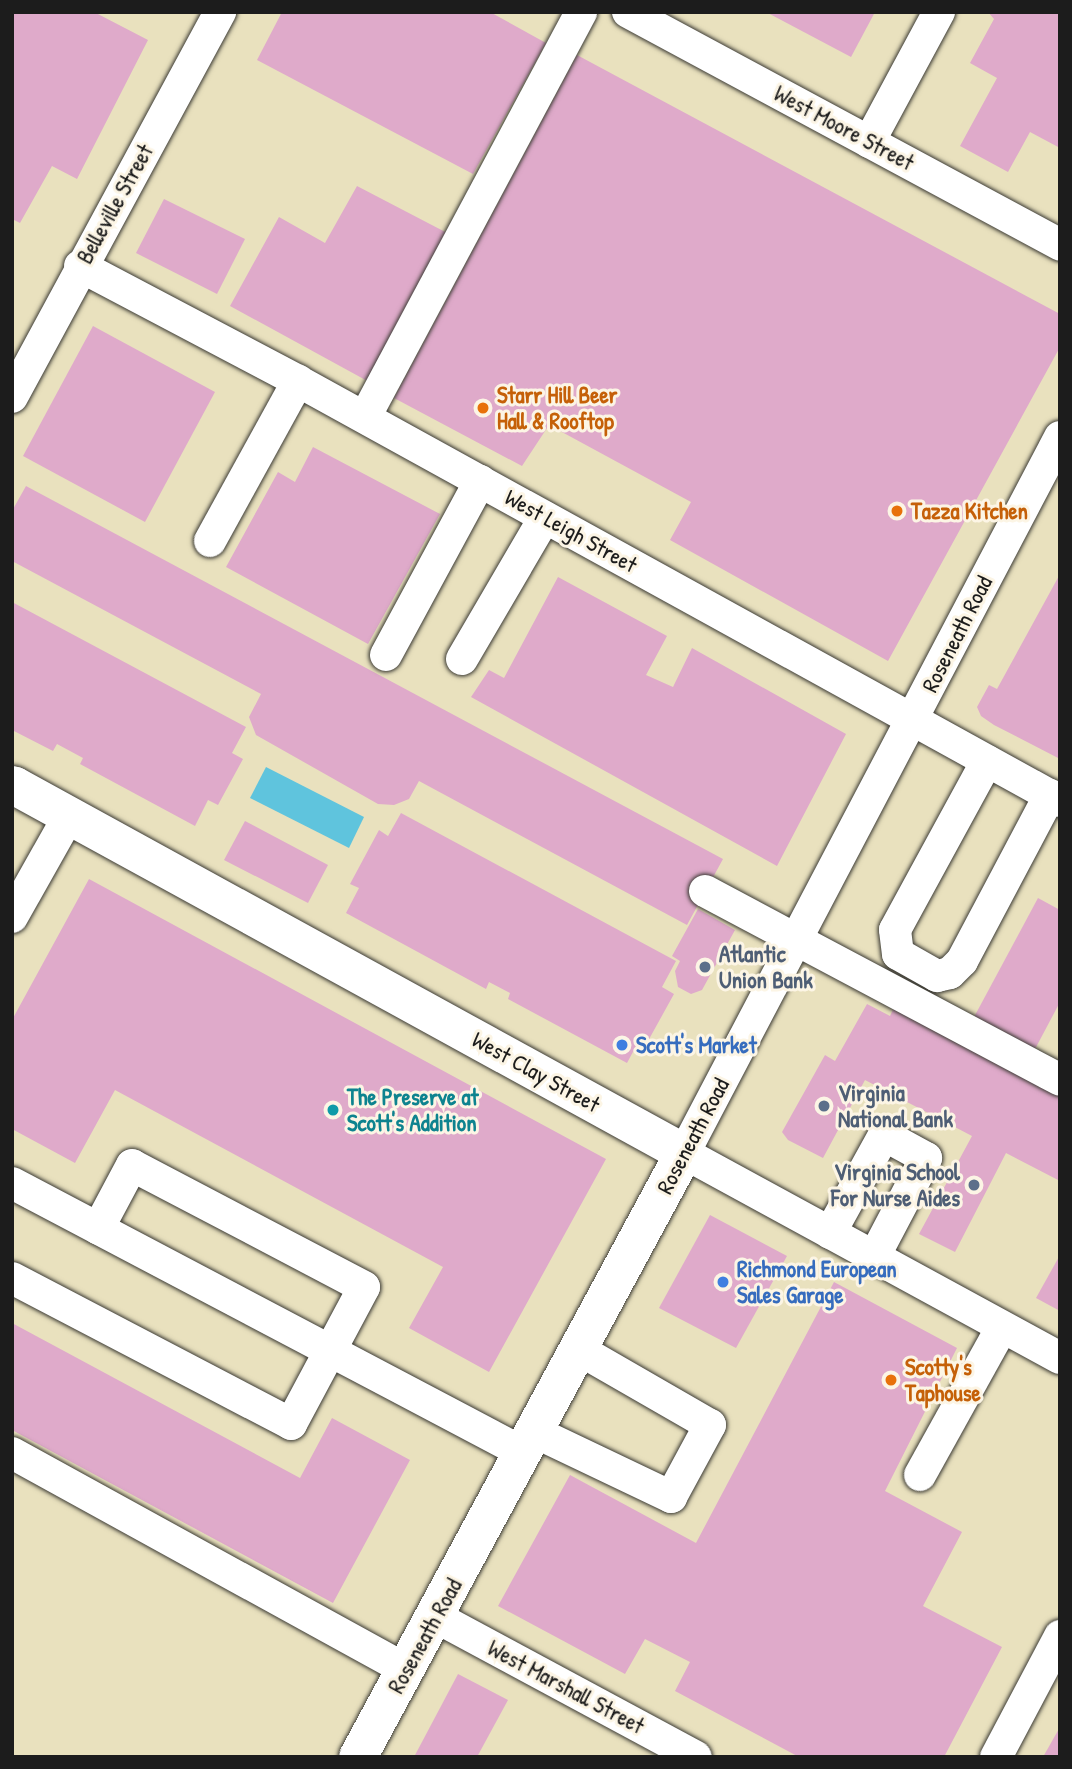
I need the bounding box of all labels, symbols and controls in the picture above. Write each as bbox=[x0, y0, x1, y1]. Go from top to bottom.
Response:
street label: West Moore Street bbox=[769, 80, 919, 176]
street label: Belleville Street bbox=[71, 140, 159, 268]
place label: Starr Hill Beer Hall & Rooftop bbox=[497, 381, 617, 435]
marker: Starr Hill Beer Hall & Rooftop bbox=[475, 400, 491, 416]
street label: West Leigh Street bbox=[500, 483, 642, 579]
place label: Tazza Kitchen bbox=[911, 497, 1028, 525]
marker: Tazza Kitchen bbox=[889, 503, 905, 519]
street label: Roseneath Road bbox=[916, 571, 998, 697]
place label: Atlantic Union Bank bbox=[719, 940, 813, 994]
marker: Atlantic Union Bank bbox=[697, 959, 713, 975]
street label: West Clay Street bbox=[467, 1026, 605, 1118]
place label: Scott's Market bbox=[636, 1031, 757, 1059]
marker: Scott's Market bbox=[614, 1037, 630, 1053]
street label: Roseneath Road bbox=[651, 1074, 735, 1198]
place label: Virginia National Bank bbox=[838, 1079, 953, 1133]
place label: The Preserve at Scott's Addition bbox=[347, 1083, 478, 1137]
marker: Virginia National Bank bbox=[816, 1098, 832, 1114]
marker: The Preserve at Scott's Addition bbox=[325, 1102, 341, 1118]
place label: Virginia School For Nurse Aides bbox=[831, 1158, 960, 1212]
marker: Virginia School For Nurse Aides bbox=[966, 1177, 982, 1193]
place label: Richmond European Sales Garage bbox=[737, 1255, 897, 1309]
marker: Richmond European Sales Garage bbox=[715, 1274, 731, 1290]
place label: Scotty's Taphouse bbox=[905, 1353, 981, 1407]
marker: Scotty's Taphouse bbox=[883, 1372, 899, 1388]
street label: Roseneath Road bbox=[382, 1574, 468, 1698]
street label: West Marshall Street bbox=[483, 1634, 649, 1740]

